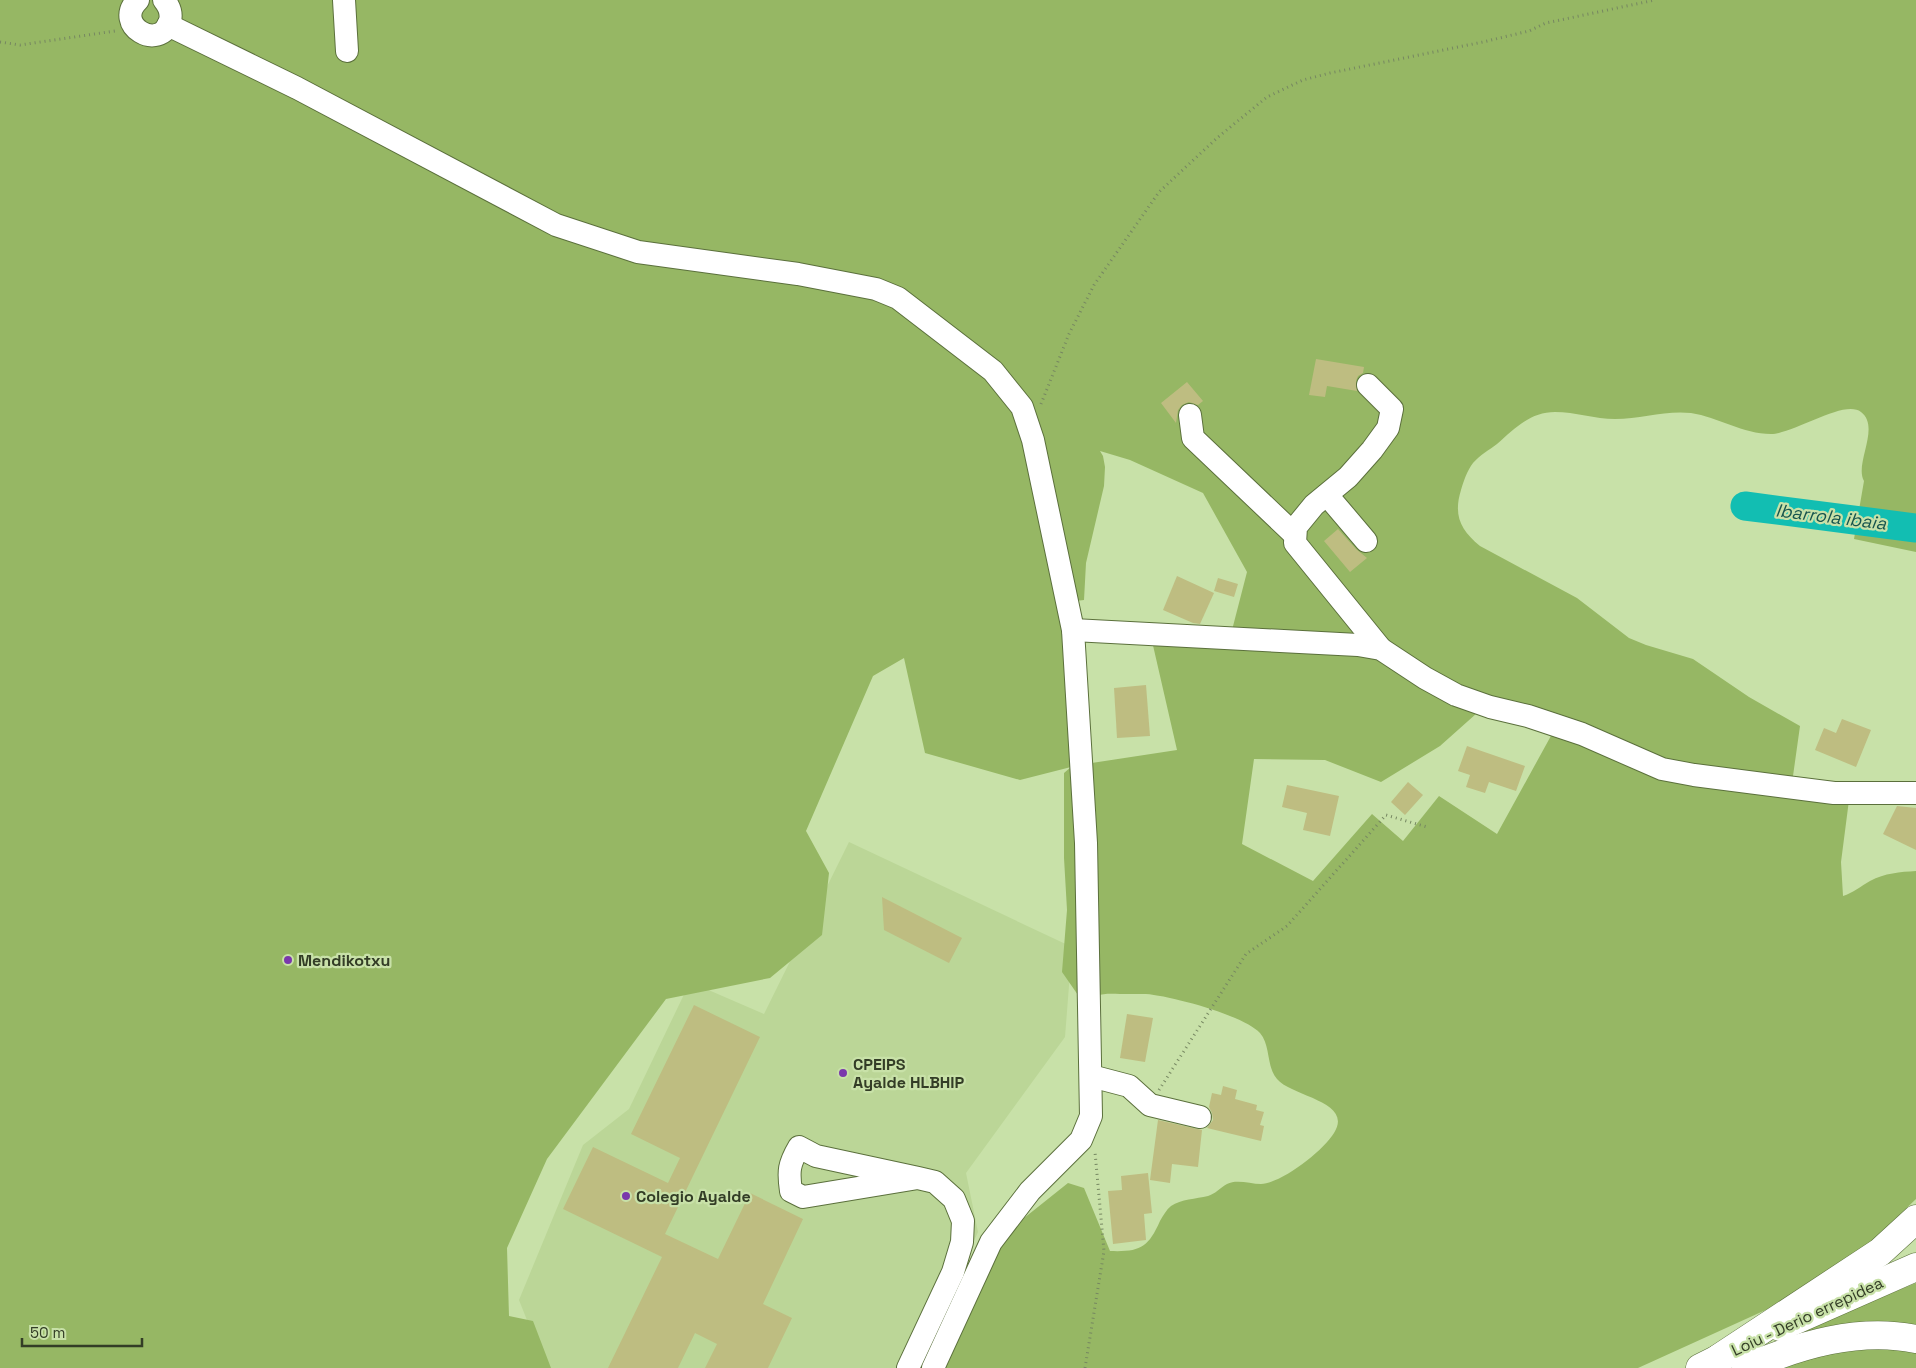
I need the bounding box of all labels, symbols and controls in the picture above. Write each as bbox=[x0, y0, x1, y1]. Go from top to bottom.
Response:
water label: Ibarrola ibaia bbox=[1774, 498, 1888, 535]
place label: Mendikotxu bbox=[298, 950, 390, 971]
marker: Mendikotxu bbox=[282, 954, 294, 966]
place label: CPEIPS Ayalde HLBHIP bbox=[853, 1054, 965, 1093]
marker: CPEIPS Ayalde HLBHIP bbox=[837, 1067, 849, 1079]
place label: Colegio Ayalde bbox=[636, 1186, 751, 1207]
marker: Colegio Ayalde bbox=[620, 1190, 632, 1202]
street label: Loiu - Derio errepidea bbox=[1728, 1272, 1886, 1361]
scale bar bbox=[22, 1316, 142, 1348]
text: 50 m bbox=[30, 1323, 65, 1342]

